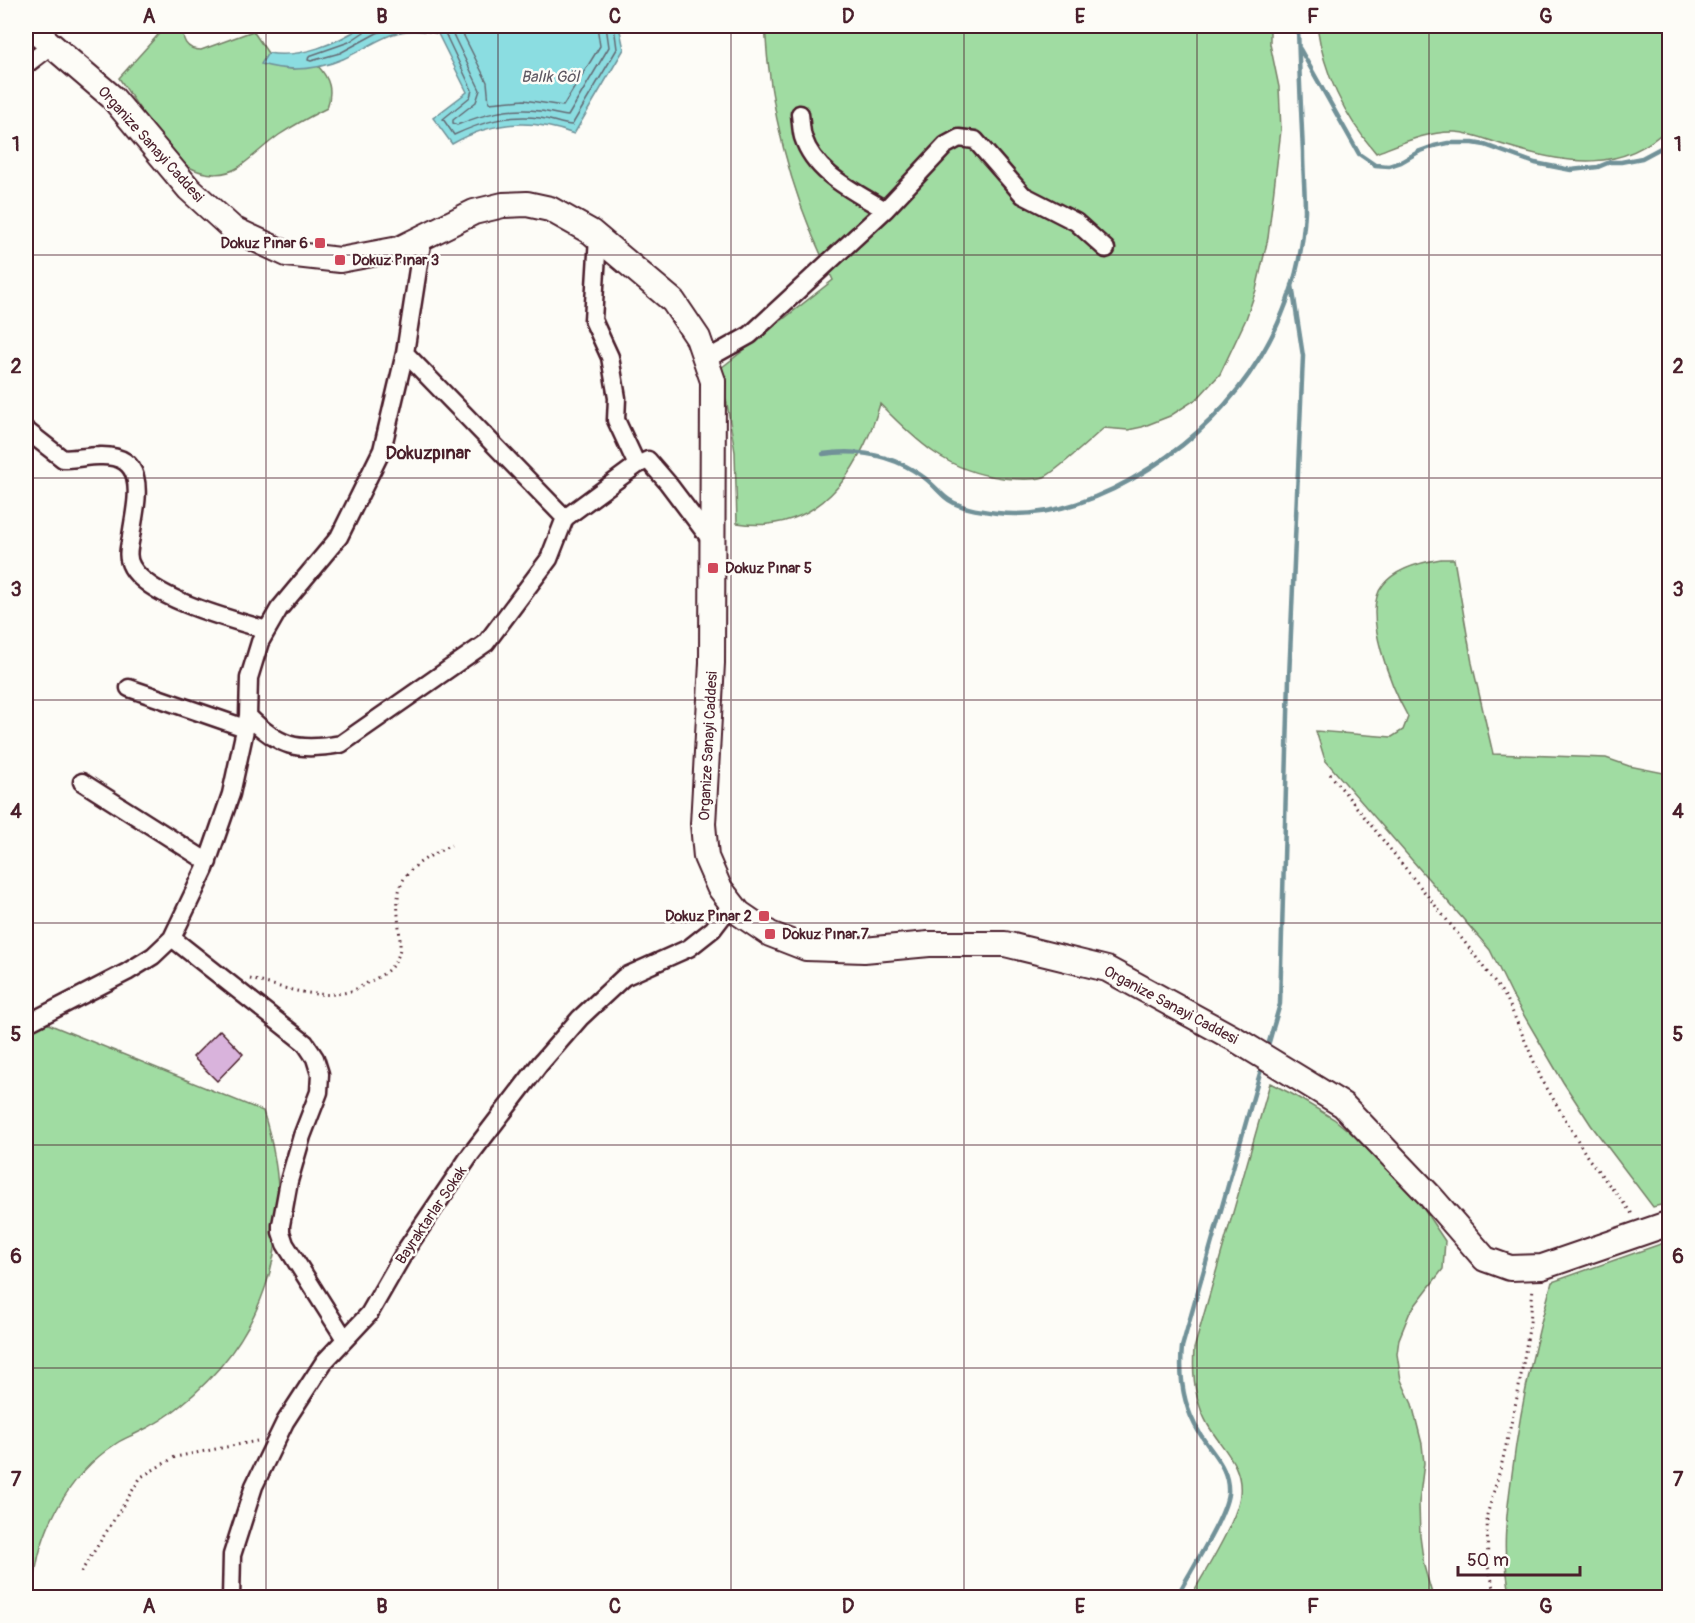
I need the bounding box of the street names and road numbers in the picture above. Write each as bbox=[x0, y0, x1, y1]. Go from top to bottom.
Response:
street label: Organize Sanayi Caddesi bbox=[94, 82, 208, 206]
street label: Organize Sanayi Caddesi bbox=[695, 671, 722, 821]
street label: Organize Sanayi Caddesi bbox=[1100, 962, 1242, 1049]
street label: Bayraktarlar Sokak bbox=[392, 1162, 472, 1268]

